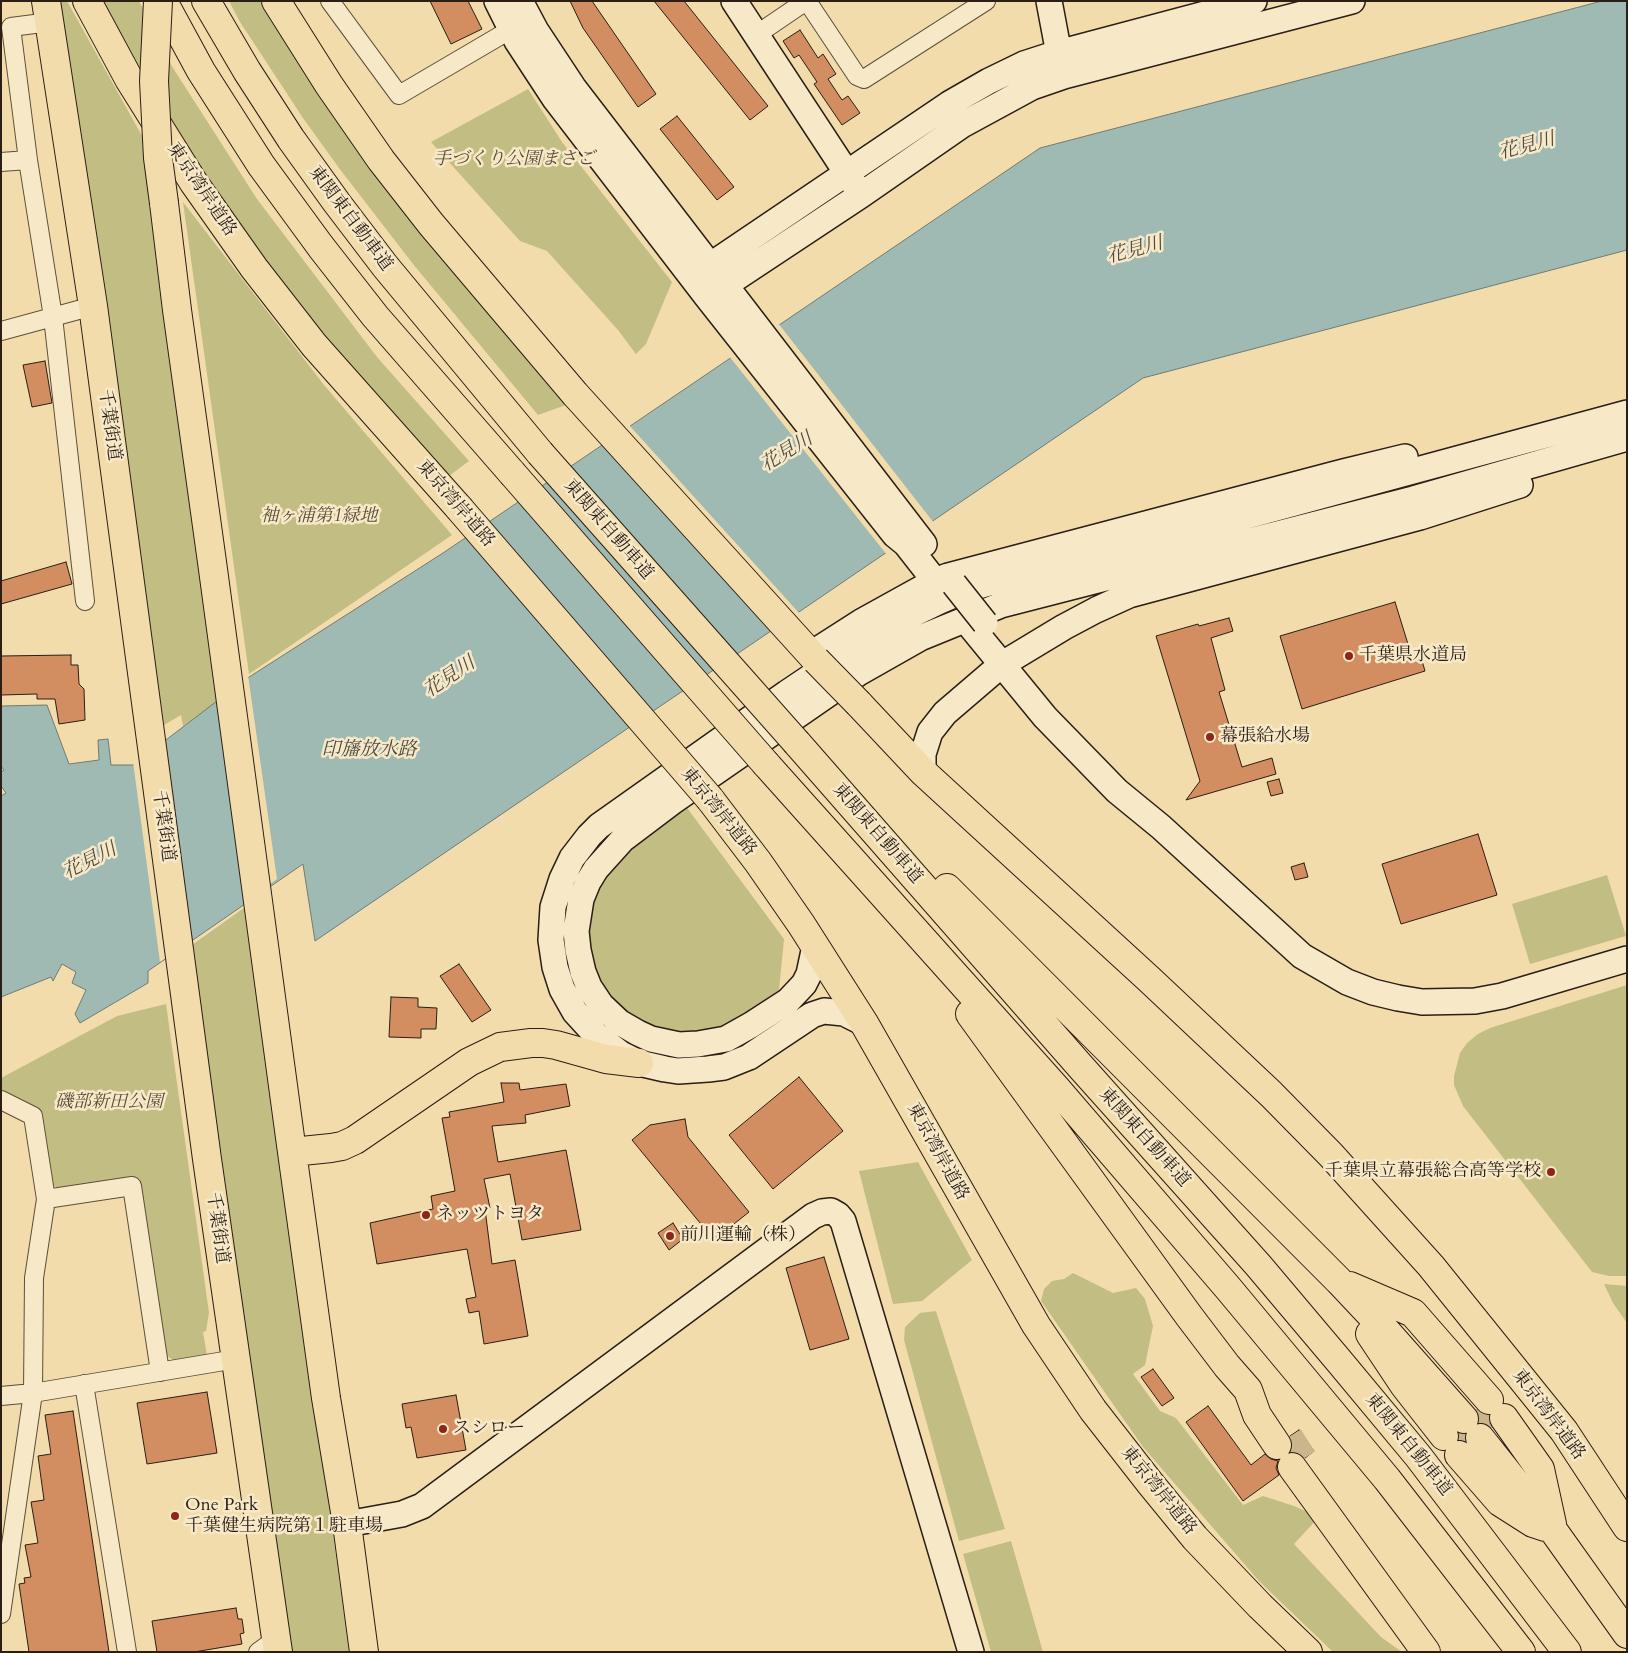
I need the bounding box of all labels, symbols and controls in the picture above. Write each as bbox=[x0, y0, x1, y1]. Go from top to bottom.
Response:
water label: 花見川 bbox=[1497, 129, 1557, 165]
street label: 東京湾岸道路 bbox=[162, 139, 240, 241]
park label: 手づくり公園まさご bbox=[433, 149, 595, 171]
street label: 東関東自動車道 bbox=[303, 162, 397, 276]
water label: 花見川 bbox=[1105, 233, 1165, 269]
street label: 千葉街道 bbox=[93, 388, 125, 462]
water label: 花見川 bbox=[757, 428, 817, 478]
street label: 東京湾岸道路 bbox=[411, 456, 499, 552]
street label: 東関東自動車道 bbox=[559, 475, 657, 585]
park label: 袖ヶ浦第1緑地 bbox=[260, 506, 378, 528]
place label: 千葉県水道局 bbox=[1359, 645, 1467, 667]
marker: 千葉県水道局 bbox=[1343, 650, 1355, 662]
water label: 花見川 bbox=[420, 653, 480, 703]
place label: 幕張給水場 bbox=[1220, 726, 1310, 748]
marker: 幕張給水場 bbox=[1204, 731, 1216, 743]
water label: 印旛放水路 bbox=[322, 740, 416, 762]
street label: 東京湾岸道路 bbox=[676, 763, 760, 861]
street label: 東関東自動車道 bbox=[828, 779, 926, 889]
street label: 千葉街道 bbox=[147, 789, 179, 863]
water label: 花見川 bbox=[59, 839, 121, 885]
street label: 東関東自動車道 bbox=[1094, 1084, 1194, 1192]
park label: 磯部新田公園 bbox=[55, 1092, 163, 1114]
street label: 東京湾岸道路 bbox=[901, 1100, 973, 1204]
place label: 千葉県立幕張総合高等学校 bbox=[1325, 1161, 1541, 1183]
marker: 千葉県立幕張総合高等学校 bbox=[1545, 1166, 1557, 1178]
street label: 千葉街道 bbox=[201, 1191, 233, 1265]
place label: ネッツトヨタ bbox=[436, 1204, 544, 1226]
marker: ネッツトヨタ bbox=[420, 1209, 432, 1221]
place label: 前川運輸（株） bbox=[680, 1225, 806, 1247]
marker: 前川運輸（株） bbox=[664, 1230, 676, 1242]
street label: 東京湾岸道路 bbox=[1507, 1365, 1589, 1465]
street label: 東関東自動車道 bbox=[1360, 1389, 1456, 1501]
place label: スシロー bbox=[453, 1418, 525, 1440]
marker: スシロー bbox=[437, 1423, 449, 1435]
street label: 東京湾岸道路 bbox=[1116, 1442, 1200, 1540]
place label: One Park 千葉健生病院第１駐車場 bbox=[185, 1495, 383, 1538]
marker: One Park 千葉健生病院第１駐車場 bbox=[169, 1510, 181, 1522]

